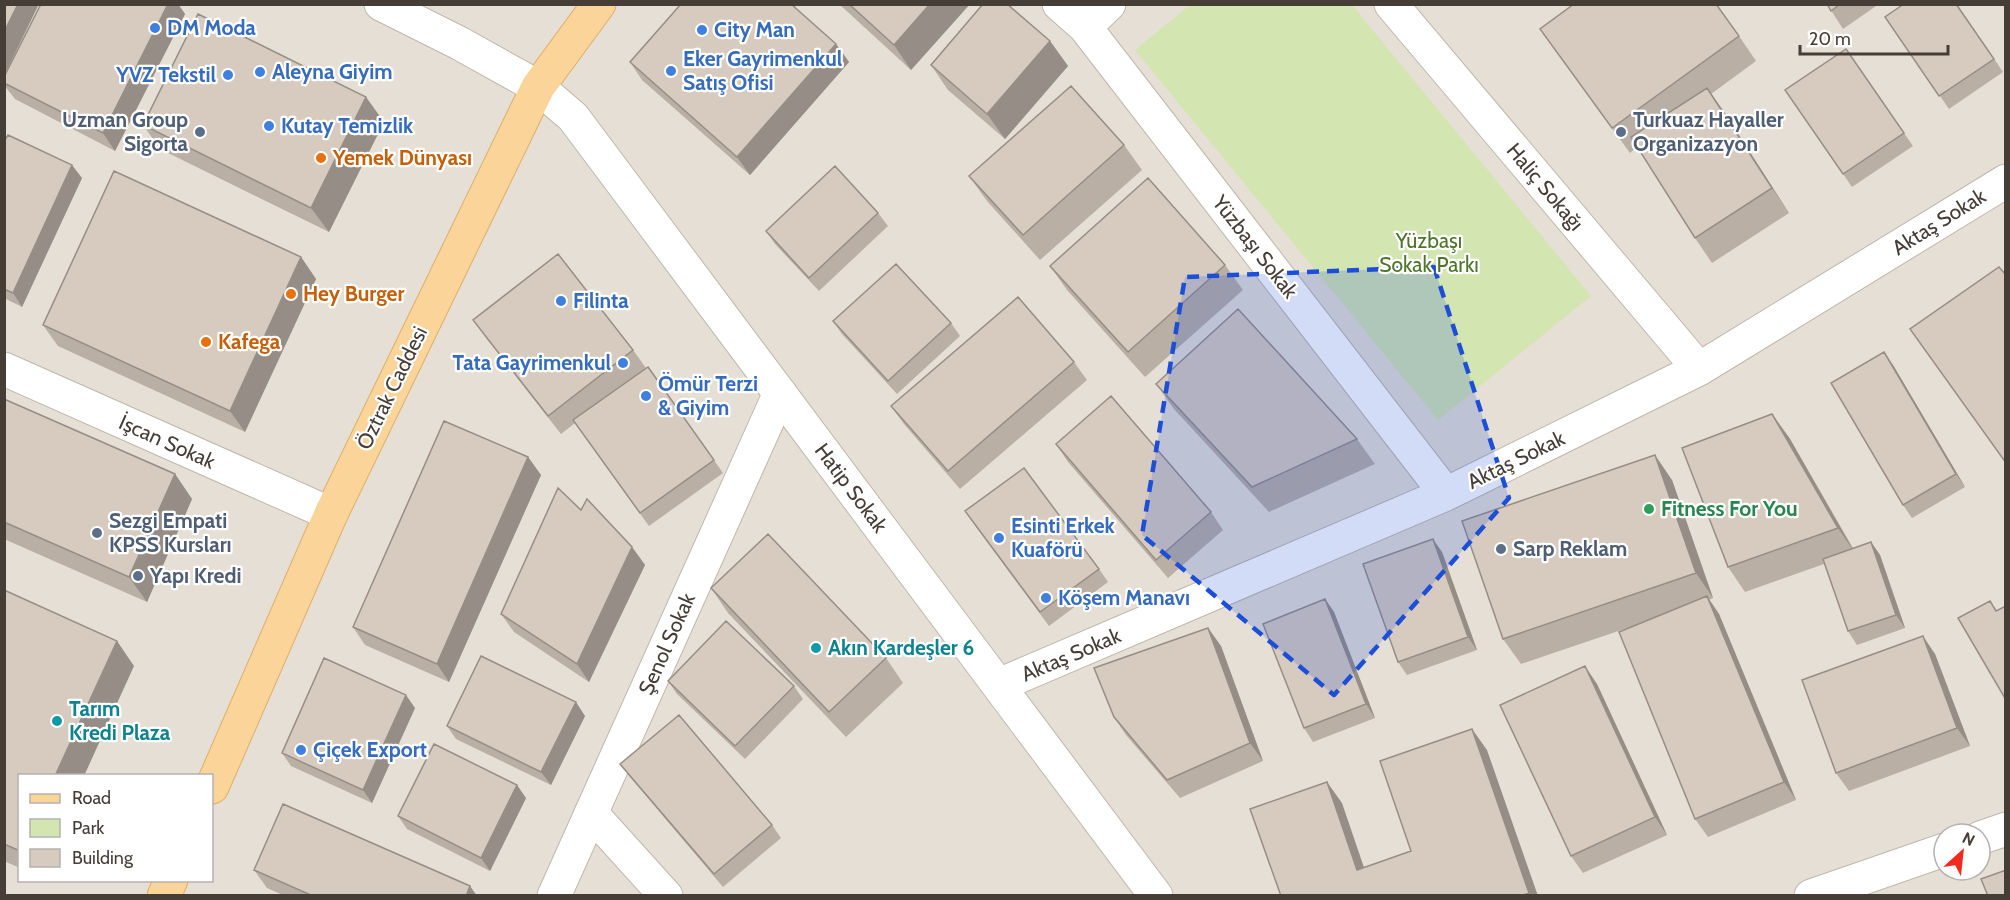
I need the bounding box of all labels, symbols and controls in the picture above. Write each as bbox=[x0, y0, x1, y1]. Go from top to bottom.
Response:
place label: DM Moda bbox=[167, 15, 256, 40]
place label: City Man bbox=[714, 17, 795, 42]
scale bar bbox=[1800, 18, 1948, 56]
marker: DM Moda bbox=[148, 21, 162, 35]
marker: City Man bbox=[695, 23, 709, 37]
text: 20 m bbox=[1809, 28, 1851, 50]
place label: Eker Gayrimenkul Satış Ofisi bbox=[683, 46, 843, 95]
place label: Aleyna Giyim bbox=[272, 59, 392, 84]
place label: YVZ Tekstil bbox=[115, 62, 216, 87]
marker: Eker Gayrimenkul Satış Ofisi bbox=[664, 64, 678, 78]
marker: Aleyna Giyim bbox=[253, 65, 267, 79]
marker: YVZ Tekstil bbox=[221, 68, 235, 82]
place label: Uzman Group Sigorta bbox=[62, 107, 189, 156]
place label: Turkuaz Hayaller Organizazyon bbox=[1633, 107, 1784, 156]
place label: Kutay Temizlik bbox=[281, 113, 414, 138]
marker: Kutay Temizlik bbox=[262, 119, 276, 133]
marker: Uzman Group Sigorta bbox=[193, 125, 207, 139]
marker: Turkuaz Hayaller Organizazyon bbox=[1614, 125, 1628, 139]
street label: Haliç Sokağı bbox=[1502, 138, 1589, 235]
place label: Yemek Dünyası bbox=[332, 145, 472, 170]
marker: Yemek Dünyası bbox=[314, 151, 328, 165]
street label: Aktaş Sokak bbox=[1887, 183, 1991, 260]
street label: Yüzbaşı Sokak bbox=[1207, 189, 1304, 304]
park label: Yüzbaşı Sokak Parkı bbox=[1379, 228, 1479, 277]
place label: Hey Burger bbox=[303, 281, 404, 306]
marker: Hey Burger bbox=[284, 287, 298, 301]
place label: Filinta bbox=[573, 288, 629, 313]
marker: Filinta bbox=[554, 294, 568, 308]
street label: Öztrak Caddesi bbox=[351, 322, 432, 453]
place label: Kafega bbox=[218, 329, 281, 354]
marker: Kafega bbox=[199, 335, 213, 349]
place label: Tata Gayrimenkul bbox=[453, 350, 611, 375]
marker: Tata Gayrimenkul bbox=[616, 356, 630, 370]
place label: Ömür Terzi & Giyim bbox=[658, 371, 758, 420]
marker: Ömür Terzi & Giyim bbox=[639, 389, 653, 403]
street label: İşcan Sokak bbox=[115, 409, 220, 474]
street label: Aktaş Sokak bbox=[1463, 425, 1569, 494]
street label: Hatip Sokak bbox=[810, 438, 893, 538]
place label: Fitness For You bbox=[1661, 496, 1797, 521]
marker: Fitness For You bbox=[1642, 502, 1656, 516]
place label: Sezgi Empati KPSS Kursları bbox=[109, 508, 232, 557]
place label: Esinti Erkek Kuaförü bbox=[1011, 513, 1116, 562]
marker: Sezgi Empati KPSS Kursları bbox=[90, 526, 104, 540]
marker: Esinti Erkek Kuaförü bbox=[992, 531, 1006, 545]
place label: Sarp Reklam bbox=[1513, 536, 1627, 561]
marker: Sarp Reklam bbox=[1494, 542, 1508, 556]
place label: Yapı Kredi bbox=[149, 563, 241, 588]
marker: Yapı Kredi bbox=[131, 569, 145, 583]
place label: Köşem Manavı bbox=[1058, 585, 1190, 610]
street label: Şenol Sokak bbox=[633, 589, 700, 698]
marker: Köşem Manavı bbox=[1039, 591, 1053, 605]
street label: Aktaş Sokak bbox=[1017, 622, 1125, 687]
place label: Akın Kardeşler 6 bbox=[828, 635, 974, 660]
marker: Akın Kardeşler 6 bbox=[809, 641, 823, 655]
place label: Tarım Kredi Plaza bbox=[69, 696, 171, 745]
marker: Tarım Kredi Plaza bbox=[50, 714, 64, 728]
place label: Çiçek Export bbox=[313, 737, 427, 762]
marker: Çiçek Export bbox=[294, 743, 308, 757]
legend bbox=[18, 774, 213, 882]
text: Road bbox=[72, 787, 111, 809]
text: Park bbox=[72, 817, 105, 839]
north arrow bbox=[1932, 822, 1992, 882]
text: N bbox=[1959, 828, 1978, 850]
text: Building bbox=[72, 847, 134, 869]

